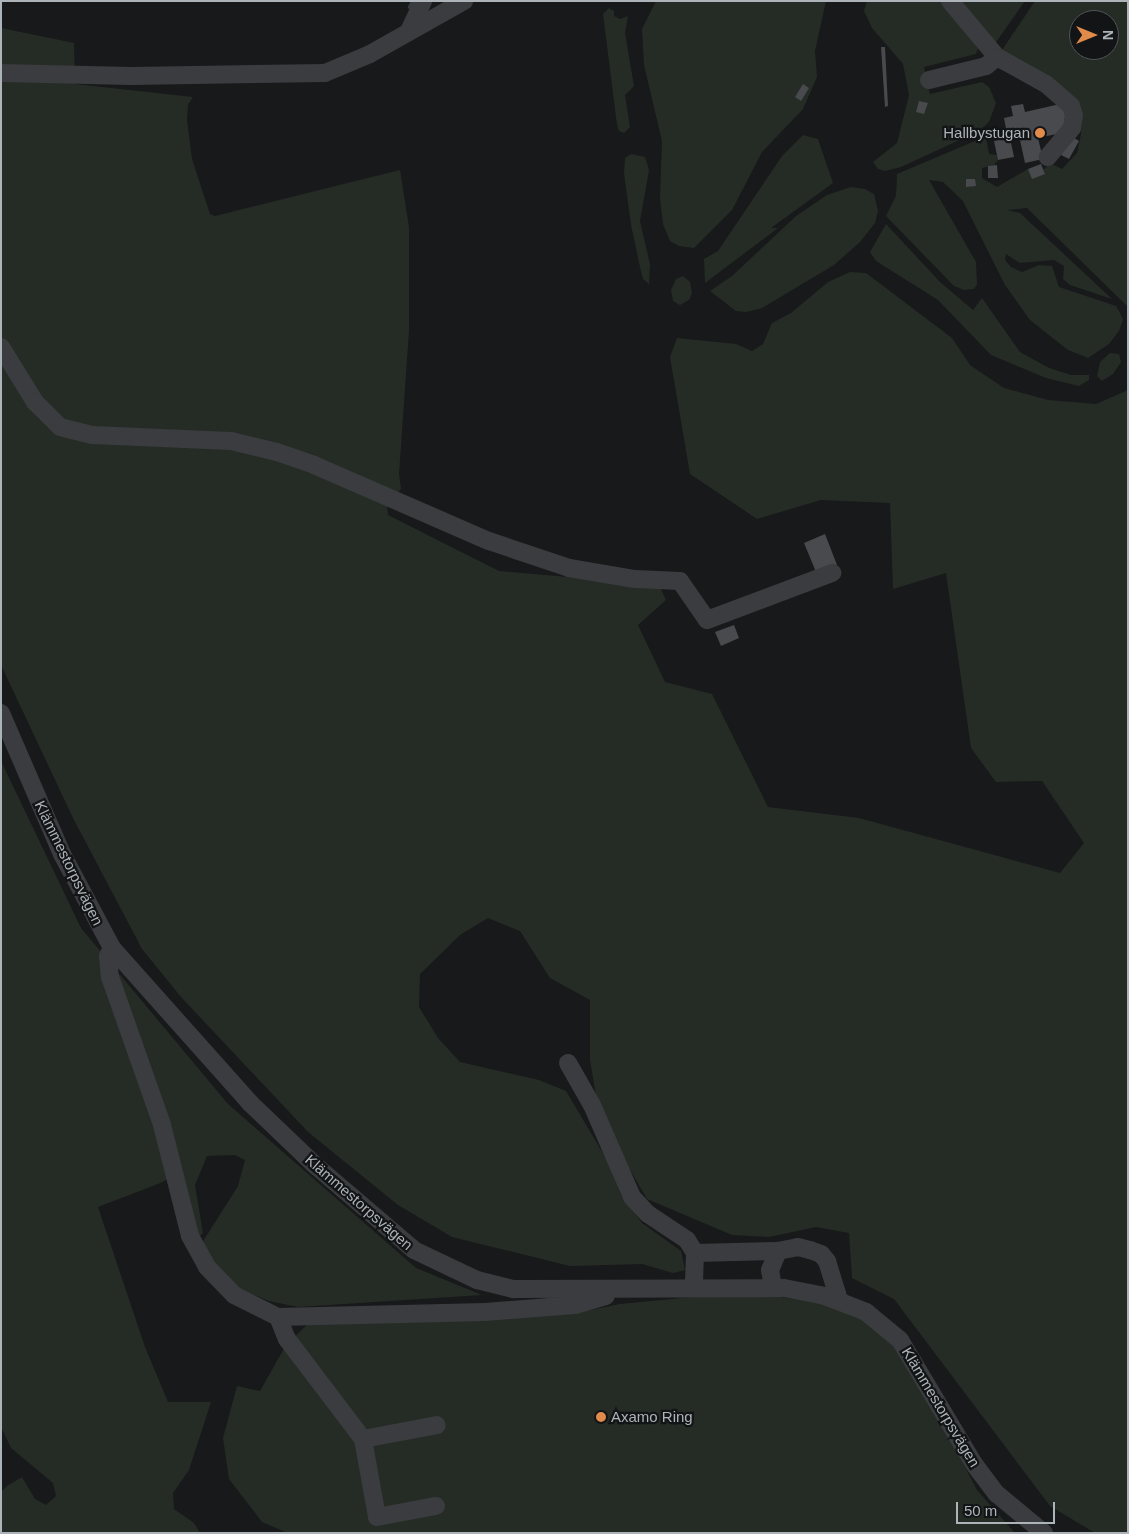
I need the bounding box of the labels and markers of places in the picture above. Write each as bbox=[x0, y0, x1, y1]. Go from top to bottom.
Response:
place label: Hallbystugan bbox=[943, 124, 1030, 142]
marker: Hallbystugan bbox=[1034, 127, 1046, 139]
place label: Axamo Ring bbox=[611, 1408, 693, 1426]
marker: Axamo Ring bbox=[595, 1411, 607, 1423]

